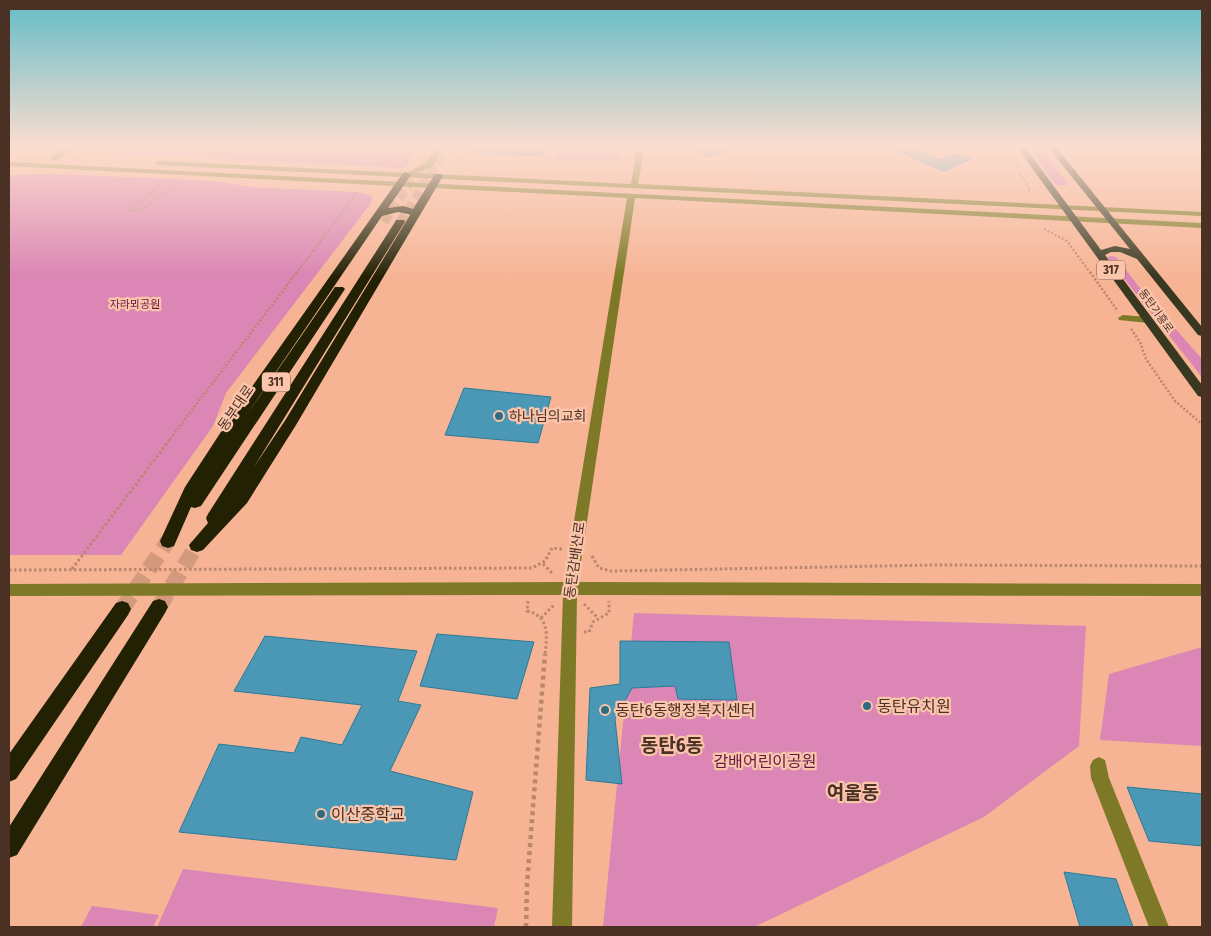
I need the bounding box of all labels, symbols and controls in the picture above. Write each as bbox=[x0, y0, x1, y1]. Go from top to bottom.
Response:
road number: 317 bbox=[1097, 260, 1125, 280]
street label: 동탄기흥로 bbox=[1136, 287, 1176, 335]
park label: 자라뫼공원 bbox=[110, 298, 160, 311]
road number: 311 bbox=[262, 372, 290, 392]
street label: 동부대로 bbox=[215, 382, 258, 434]
place label: 하나님의교회 bbox=[509, 408, 586, 425]
marker: 하나님의교회 bbox=[493, 410, 505, 422]
street label: 동탄감배산로 bbox=[561, 520, 589, 599]
place label: 동탄유치원 bbox=[877, 697, 951, 716]
marker: 동탄유치원 bbox=[861, 700, 873, 712]
place label: 동탄6동행정복지센터 bbox=[615, 701, 755, 720]
marker: 동탄6동행정복지센터 bbox=[599, 704, 611, 716]
district label: 동탄6동 bbox=[641, 734, 703, 757]
park label: 감배어린이공원 bbox=[713, 752, 817, 771]
district label: 여울동 bbox=[827, 781, 879, 804]
place label: 이산중학교 bbox=[331, 805, 405, 824]
marker: 이산중학교 bbox=[315, 808, 327, 820]

